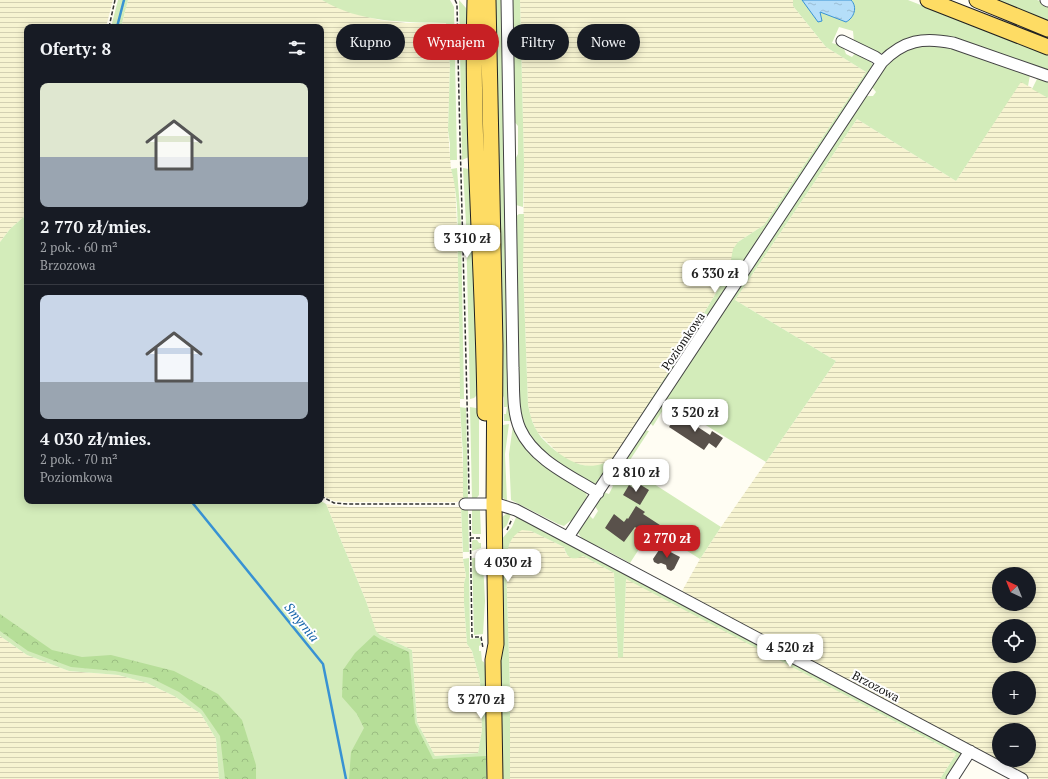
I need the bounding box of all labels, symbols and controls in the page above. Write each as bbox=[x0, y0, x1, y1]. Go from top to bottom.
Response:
chip: Kupno bbox=[336, 24, 405, 60]
chip: Wynajem bbox=[413, 24, 499, 60]
chip: Filtry bbox=[507, 24, 569, 60]
chip: Nowe bbox=[577, 24, 640, 60]
text: Oferty: 8 bbox=[40, 37, 111, 60]
icon: filters bbox=[286, 37, 308, 59]
icon: home bbox=[138, 109, 210, 181]
text: 2 770 zł/mies. bbox=[40, 215, 151, 238]
pin: 3 310 zł bbox=[426, 225, 508, 259]
text: 3 310 zł bbox=[443, 229, 491, 247]
text: 2 pok. · 60 m² bbox=[40, 238, 118, 256]
text: Brzozowa bbox=[40, 256, 95, 274]
pin: 6 330 zł bbox=[674, 260, 756, 294]
text: 6 330 zł bbox=[691, 264, 739, 282]
street label: Poziomkowa bbox=[658, 309, 708, 373]
icon: home bbox=[138, 321, 210, 393]
pin: 3 520 zł bbox=[654, 399, 736, 433]
text: 3 520 zł bbox=[671, 403, 719, 421]
text: 4 030 zł/mies. bbox=[40, 427, 151, 450]
text: 2 pok. · 70 m² bbox=[40, 450, 118, 468]
pin: 2 810 zł bbox=[595, 459, 677, 493]
text: 2 810 zł bbox=[612, 463, 660, 481]
text: Poziomkowa bbox=[40, 468, 113, 486]
pin: 2 770 zł bbox=[626, 525, 708, 559]
text: 2 770 zł bbox=[643, 529, 691, 547]
pin: 4 030 zł bbox=[467, 549, 549, 583]
text: 4 030 zł bbox=[484, 553, 532, 571]
north arrow bbox=[992, 567, 1036, 611]
map controls bbox=[992, 567, 1036, 767]
water label: Smyrnia bbox=[281, 598, 323, 646]
button: locate bbox=[992, 619, 1036, 663]
pin: 4 520 zł bbox=[749, 634, 831, 668]
text: 4 520 zł bbox=[766, 638, 814, 656]
street label: Brzozowa bbox=[850, 667, 902, 705]
button: + bbox=[992, 671, 1036, 715]
pin: 3 270 zł bbox=[440, 686, 522, 720]
text: 3 270 zł bbox=[457, 690, 505, 708]
button: − bbox=[992, 723, 1036, 767]

